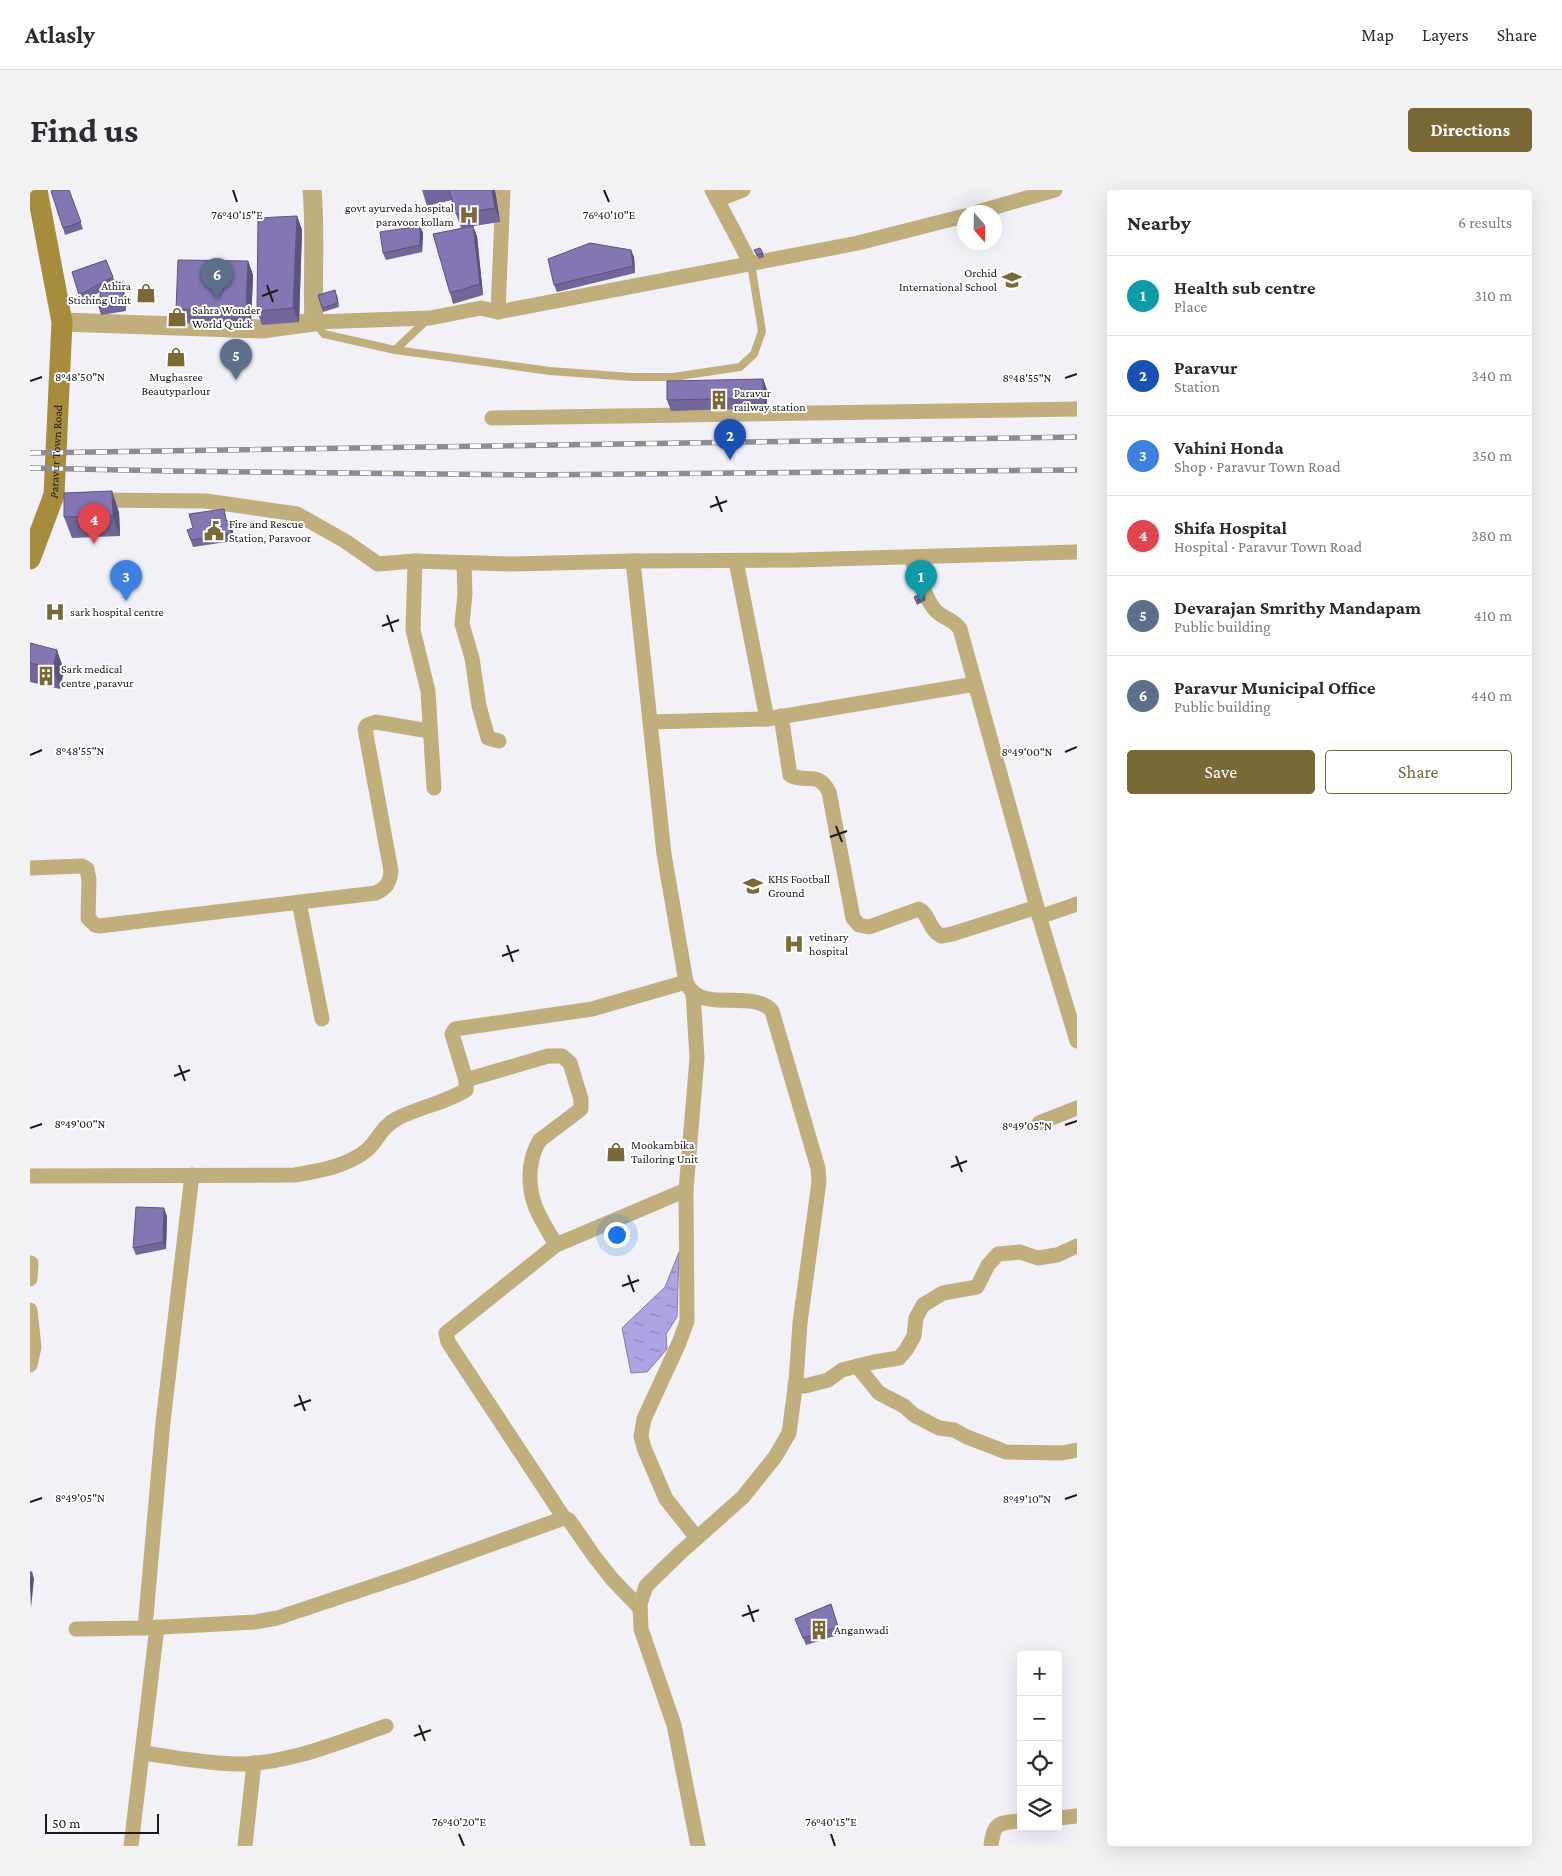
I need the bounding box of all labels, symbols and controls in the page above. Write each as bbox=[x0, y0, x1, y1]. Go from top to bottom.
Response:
text: Atlasly bbox=[25, 21, 95, 48]
text: Map bbox=[1361, 25, 1394, 45]
text: Layers bbox=[1422, 25, 1469, 45]
text: Share bbox=[1497, 25, 1537, 45]
button: Directions bbox=[1408, 108, 1532, 152]
text: Find us bbox=[30, 111, 138, 150]
place label: govt ayurveda hospital paravoor kollam bbox=[345, 201, 454, 229]
hospital icon: govt ayurveda hospital paravoor kollam bbox=[458, 204, 480, 226]
north arrow bbox=[957, 205, 1002, 250]
text: 76°40'15"E bbox=[211, 208, 263, 222]
text: 76°40'10"E bbox=[583, 208, 636, 222]
text: Nearby bbox=[1127, 211, 1191, 235]
text: 6 results bbox=[1458, 214, 1512, 231]
pin: 6 bbox=[201, 258, 233, 299]
place label: Orchid International School bbox=[899, 266, 998, 294]
school or university icon: Orchid International School bbox=[1001, 269, 1023, 291]
text: Health sub centre bbox=[1174, 277, 1316, 298]
place label: Athira Stiching Unit bbox=[68, 279, 132, 307]
shop icon: Athira Stiching Unit bbox=[135, 282, 157, 304]
text: 1 bbox=[1140, 287, 1146, 304]
text: 310 m bbox=[1474, 287, 1512, 304]
text: Place bbox=[1174, 298, 1207, 315]
place label: Sahra Wonder World Quick bbox=[192, 303, 261, 331]
shop icon: Sahra Wonder World Quick bbox=[166, 306, 188, 328]
pin: 5 bbox=[220, 339, 252, 380]
shop icon: Mughasree Beautyparlour bbox=[165, 346, 187, 368]
text: Paravur bbox=[1174, 357, 1238, 378]
text: 2 bbox=[1139, 367, 1147, 384]
text: 340 m bbox=[1471, 367, 1512, 384]
text: 8°48'50"N bbox=[55, 370, 105, 384]
place label: Mughasree Beautyparlour bbox=[142, 370, 211, 398]
text: 8°48'55"N bbox=[1003, 371, 1052, 385]
text: Station bbox=[1174, 378, 1220, 395]
place label: Paravur railway station bbox=[734, 386, 806, 414]
building icon: Paravur railway station bbox=[708, 389, 730, 411]
street label: Paravur Town Road bbox=[46, 404, 65, 500]
pin: 2 bbox=[714, 419, 746, 460]
text: Vahini Honda bbox=[1174, 437, 1284, 458]
text: 3 bbox=[1139, 447, 1147, 464]
text: 350 m bbox=[1472, 447, 1512, 464]
text: Shop · Paravur Town Road bbox=[1174, 458, 1341, 475]
pin: 4 bbox=[78, 503, 110, 544]
place label: Fire and Rescue Station, Paravoor bbox=[229, 517, 312, 545]
text: Shifa Hospital bbox=[1174, 517, 1287, 538]
public building icon: Fire and Rescue Station, Paravoor bbox=[203, 520, 225, 542]
text: 4 bbox=[1139, 527, 1147, 544]
text: 380 m bbox=[1471, 527, 1512, 544]
text: Hospital · Paravur Town Road bbox=[1174, 538, 1362, 555]
pin: 3 bbox=[110, 560, 142, 601]
pin: 1 bbox=[905, 560, 937, 601]
text: Devarajan Smrithy Mandapam bbox=[1174, 597, 1421, 618]
hospital icon: sark hospital centre bbox=[44, 601, 66, 623]
place label: sark hospital centre bbox=[70, 605, 164, 619]
text: 5 bbox=[1139, 607, 1147, 624]
text: 410 m bbox=[1474, 607, 1512, 624]
text: Public building bbox=[1174, 618, 1271, 635]
place label: Sark medical centre ,paravur bbox=[61, 662, 134, 690]
building icon: Sark medical centre ,paravur bbox=[35, 665, 57, 687]
text: Paravur Municipal Office bbox=[1174, 677, 1376, 698]
text: 6 bbox=[1139, 687, 1147, 704]
text: 440 m bbox=[1471, 687, 1512, 704]
text: Public building bbox=[1174, 698, 1271, 715]
text: 8°48'55"N bbox=[56, 744, 105, 758]
text: 8°49'00"N bbox=[1002, 745, 1053, 759]
button: Save bbox=[1127, 750, 1315, 794]
button: Share bbox=[1325, 750, 1512, 794]
place label: KHS Football Ground bbox=[768, 872, 830, 900]
school or university icon: KHS Football Ground bbox=[742, 875, 764, 897]
place label: vetinary hospital bbox=[808, 930, 849, 958]
hospital icon: vetinary hospital bbox=[783, 933, 805, 955]
text: 8°49'00"N bbox=[55, 1117, 106, 1131]
text: 8°49'05"N bbox=[1002, 1119, 1052, 1133]
place label: Mookambika Tailoring Unit bbox=[631, 1138, 699, 1166]
shop icon: Mookambika Tailoring Unit bbox=[605, 1141, 627, 1163]
your location bbox=[604, 1222, 630, 1248]
text: 8°49'05"N bbox=[55, 1491, 105, 1505]
text: 8°49'10"N bbox=[1003, 1492, 1051, 1506]
building icon: Anganwadi bbox=[808, 1619, 830, 1641]
place label: Anganwadi bbox=[834, 1623, 889, 1637]
map controls bbox=[1017, 1651, 1062, 1831]
button: + bbox=[1017, 1651, 1062, 1696]
button: − bbox=[1017, 1696, 1062, 1741]
button: locate bbox=[1017, 1741, 1062, 1786]
button: layers bbox=[1017, 1786, 1062, 1831]
scale bar bbox=[45, 1811, 159, 1834]
text: 50 m bbox=[52, 1815, 80, 1831]
text: 76°40'20"E bbox=[432, 1815, 487, 1829]
text: 76°40'15"E bbox=[805, 1815, 857, 1829]

